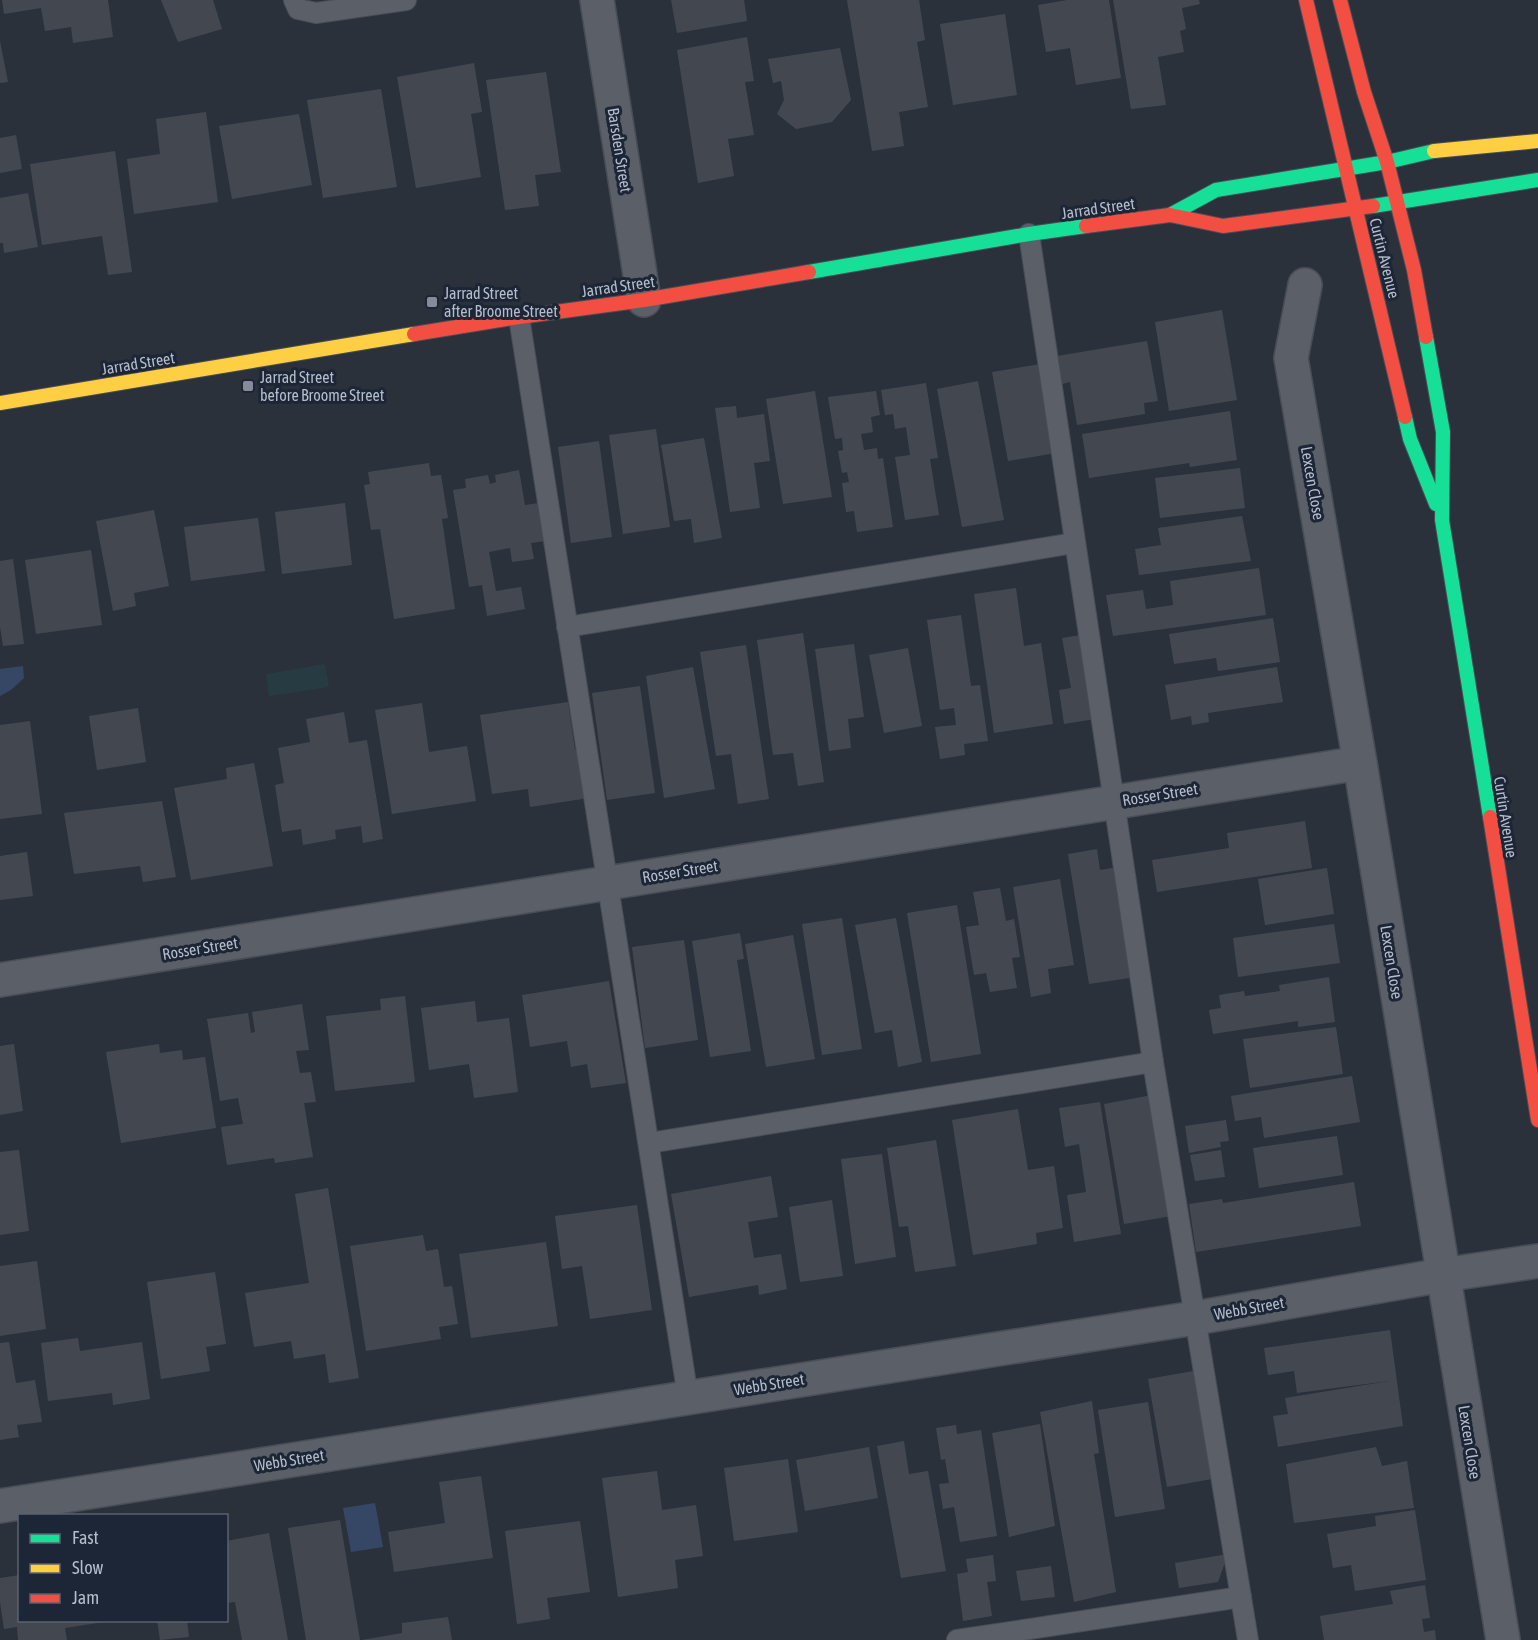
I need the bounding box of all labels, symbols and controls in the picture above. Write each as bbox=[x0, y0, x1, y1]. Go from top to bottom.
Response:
street label: Barsden Street bbox=[604, 106, 636, 194]
street label: Jarrad Street bbox=[1060, 194, 1136, 222]
street label: Curtin Avenue bbox=[1366, 216, 1404, 300]
street label: Jarrad Street bbox=[580, 272, 656, 300]
place label: Jarrad Street after Broome Street bbox=[444, 284, 558, 320]
marker: Jarrad Street after Broome Street bbox=[425, 295, 439, 309]
street label: Jarrad Street bbox=[100, 348, 176, 378]
place label: Jarrad Street before Broome Street bbox=[260, 368, 385, 404]
marker: Jarrad Street before Broome Street bbox=[241, 379, 255, 393]
street label: Lexcen Close bbox=[1298, 445, 1328, 521]
street label: Curtin Avenue bbox=[1491, 775, 1521, 859]
street label: Rosser Street bbox=[1121, 779, 1199, 809]
street label: Rosser Street bbox=[641, 856, 719, 886]
street label: Lexcen Close bbox=[1377, 924, 1407, 1000]
street label: Rosser Street bbox=[161, 933, 239, 963]
street label: Webb Street bbox=[1213, 1293, 1286, 1323]
street label: Webb Street bbox=[733, 1370, 806, 1398]
street label: Lexcen Close bbox=[1455, 1404, 1485, 1480]
street label: Webb Street bbox=[253, 1446, 326, 1474]
legend bbox=[18, 1514, 228, 1622]
text: Fast bbox=[72, 1527, 99, 1548]
text: Slow bbox=[72, 1557, 103, 1578]
text: Jam bbox=[72, 1587, 99, 1608]

